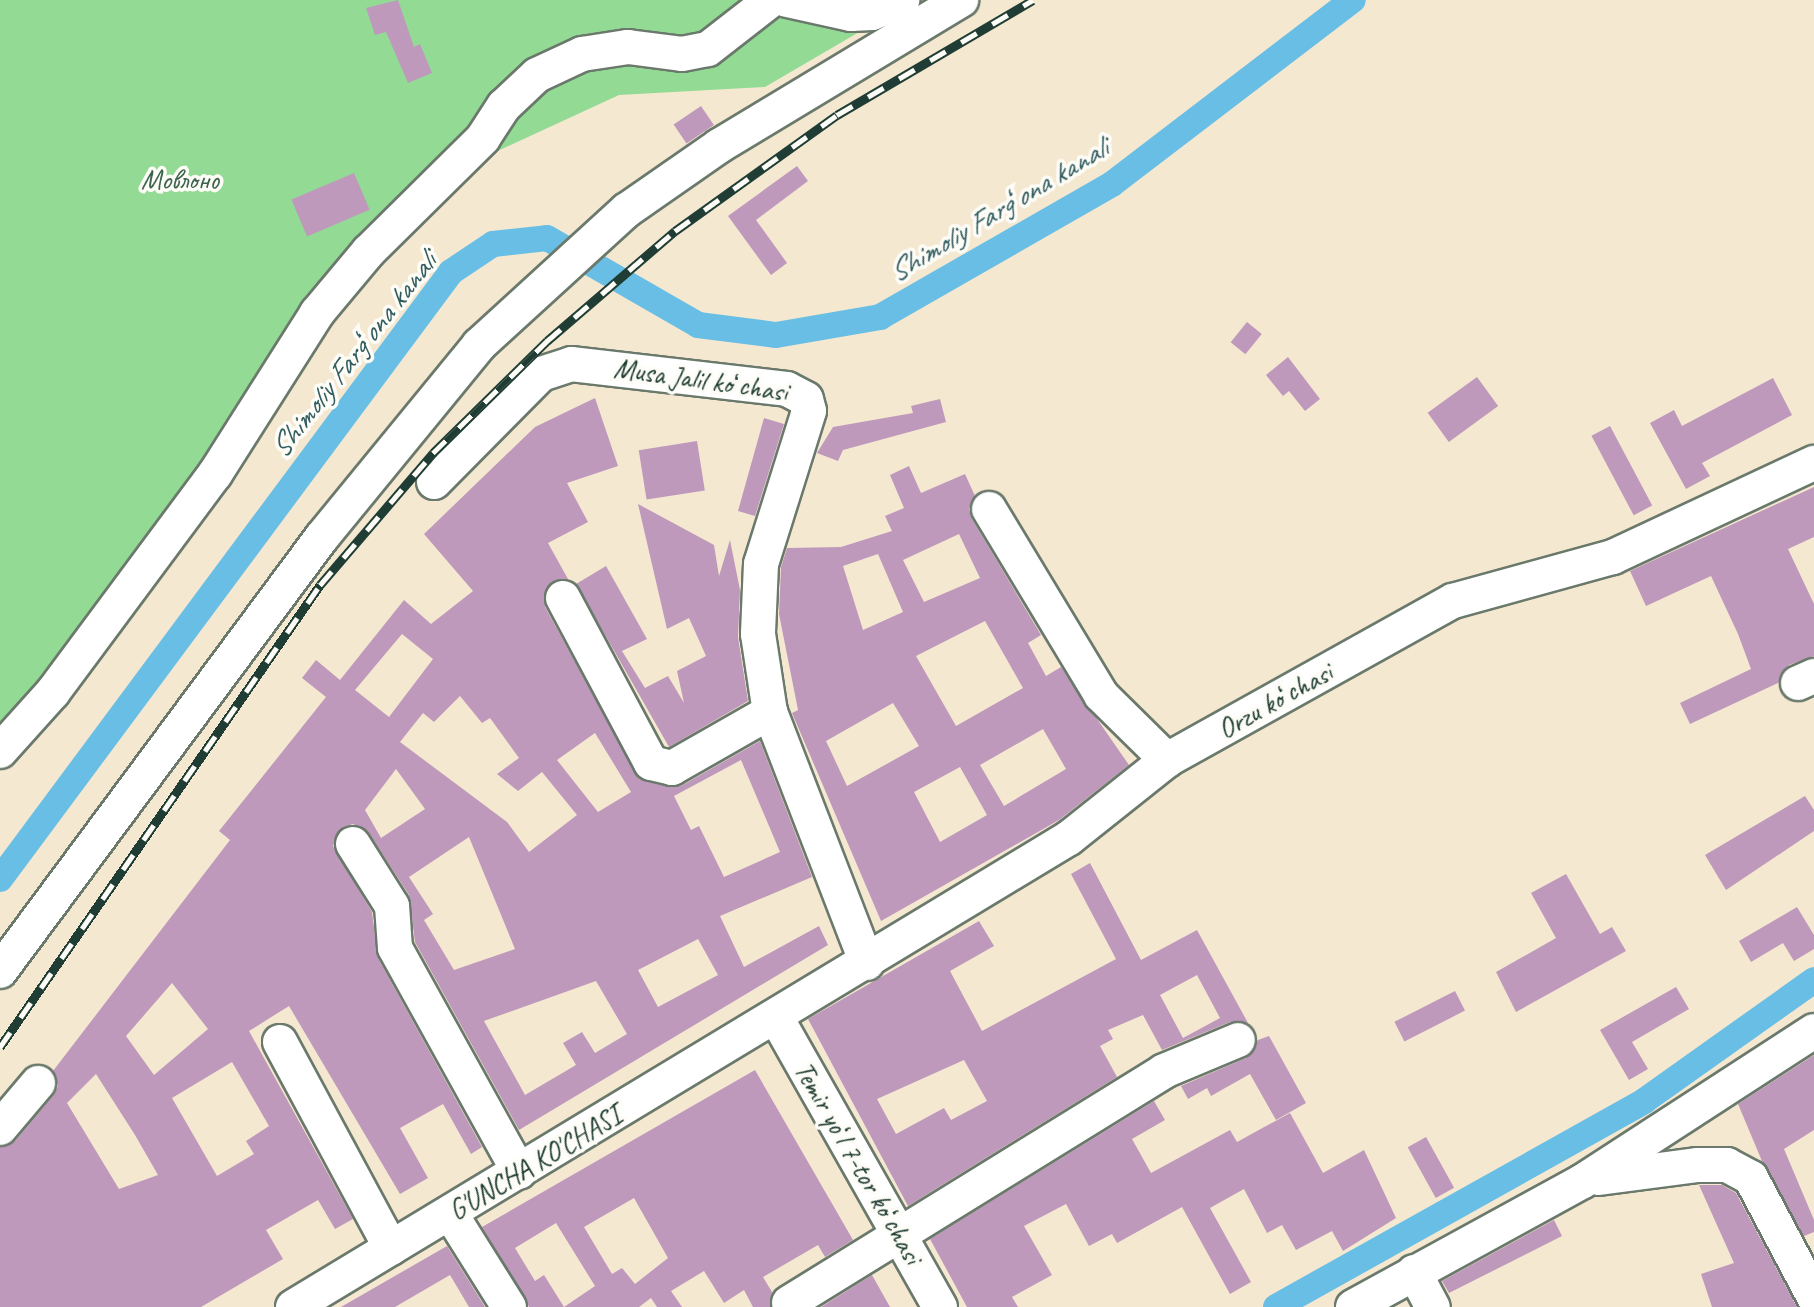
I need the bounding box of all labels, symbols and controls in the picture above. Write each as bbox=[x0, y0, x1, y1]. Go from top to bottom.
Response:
water label: Shimoliy Fargʻona kanali bbox=[882, 130, 1114, 290]
park label: Мовлоно bbox=[141, 163, 219, 197]
water label: Shimoliy Fargʻona kanali bbox=[262, 246, 444, 464]
street label: Musa Jalil koʻchasi bbox=[611, 351, 791, 409]
street label: Orzu koʻchasi bbox=[1212, 656, 1338, 746]
street label: Temir yoʻl 7-tor koʻchasi bbox=[786, 1056, 930, 1270]
street label: G'UNCHA KO'CHASI bbox=[443, 1098, 627, 1228]

